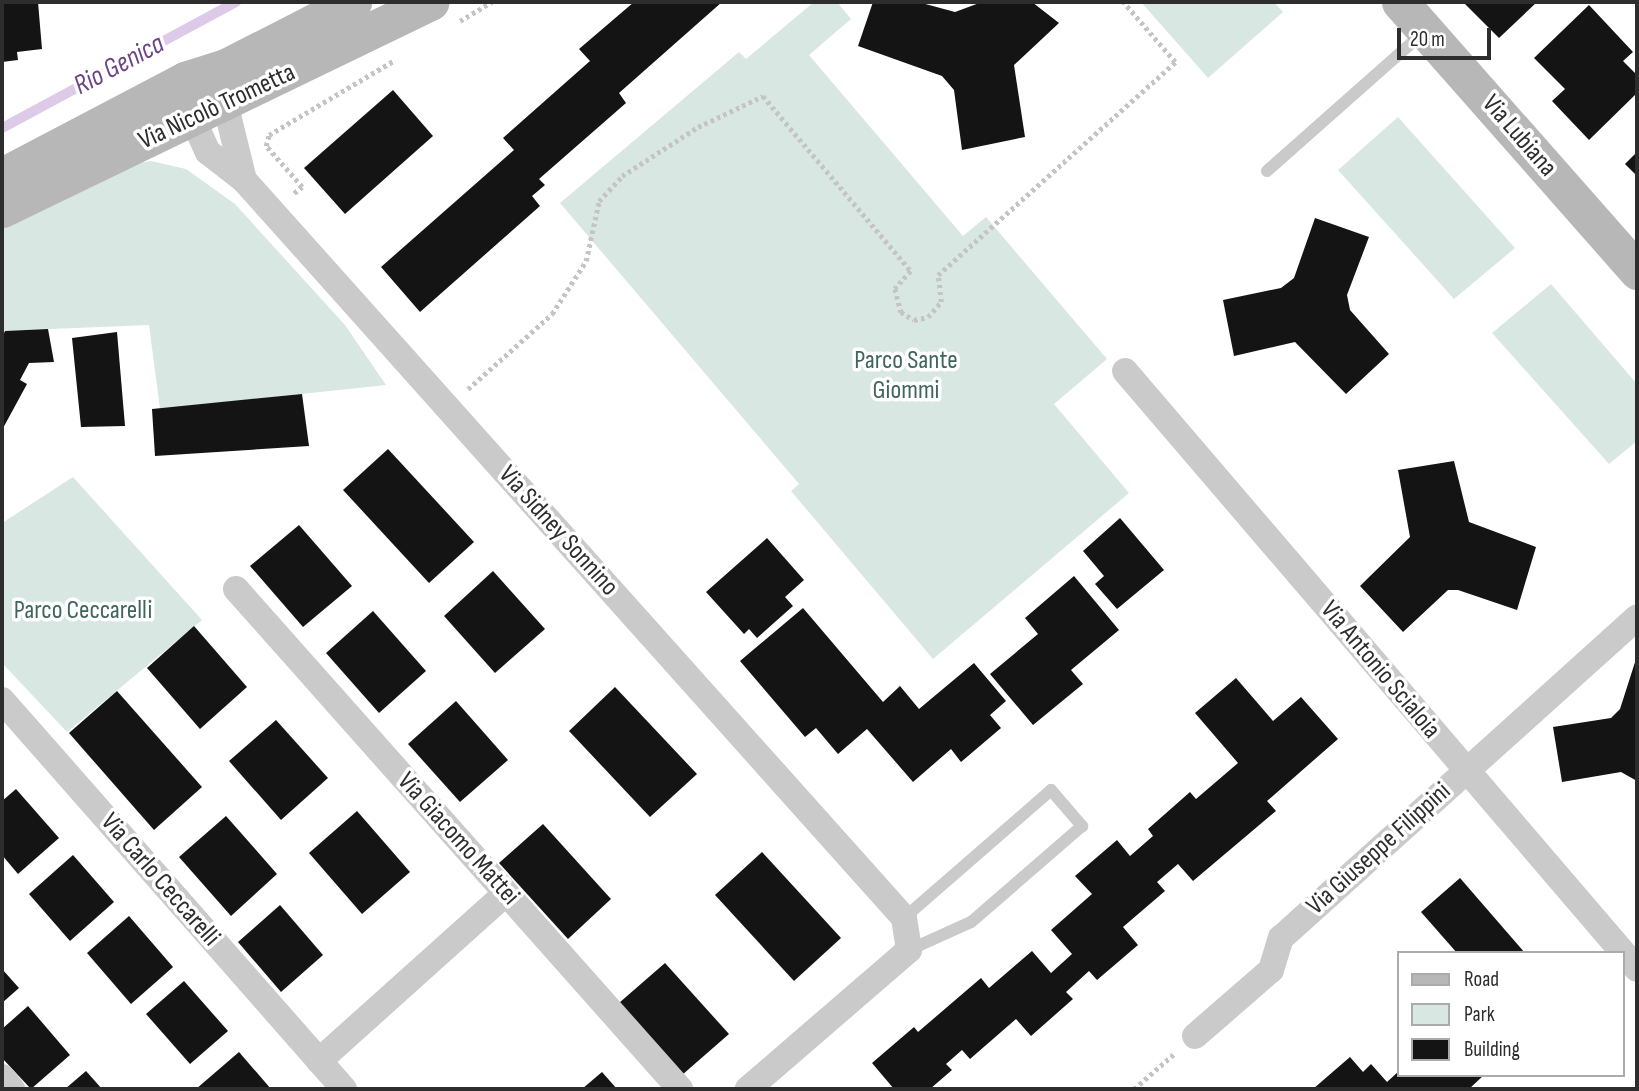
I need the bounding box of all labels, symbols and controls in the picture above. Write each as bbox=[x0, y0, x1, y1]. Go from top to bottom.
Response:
scale bar bbox=[1401, 14, 1496, 58]
water label: Rio Genica bbox=[68, 27, 170, 103]
text: 20 m bbox=[1410, 27, 1445, 52]
street label: Via Nicolò Trometta bbox=[134, 57, 300, 157]
street label: Via Lubiana bbox=[1475, 89, 1563, 183]
park label: Parco Sante Giommi bbox=[854, 345, 958, 406]
street label: Via Sidney Sonnino bbox=[492, 460, 624, 602]
park label: Parco Ceccarelli bbox=[14, 595, 152, 627]
street label: Via Antonio Scialoia bbox=[1313, 595, 1447, 745]
street label: Via Giacomo Mattei bbox=[390, 766, 526, 912]
street label: Via Giuseppe Filippini bbox=[1301, 776, 1457, 922]
street label: Via Carlo Ceccarelli bbox=[94, 807, 226, 953]
legend bbox=[1398, 951, 1625, 1077]
text: Road bbox=[1464, 967, 1499, 992]
text: Park bbox=[1464, 1002, 1495, 1027]
text: Building bbox=[1464, 1037, 1520, 1062]

